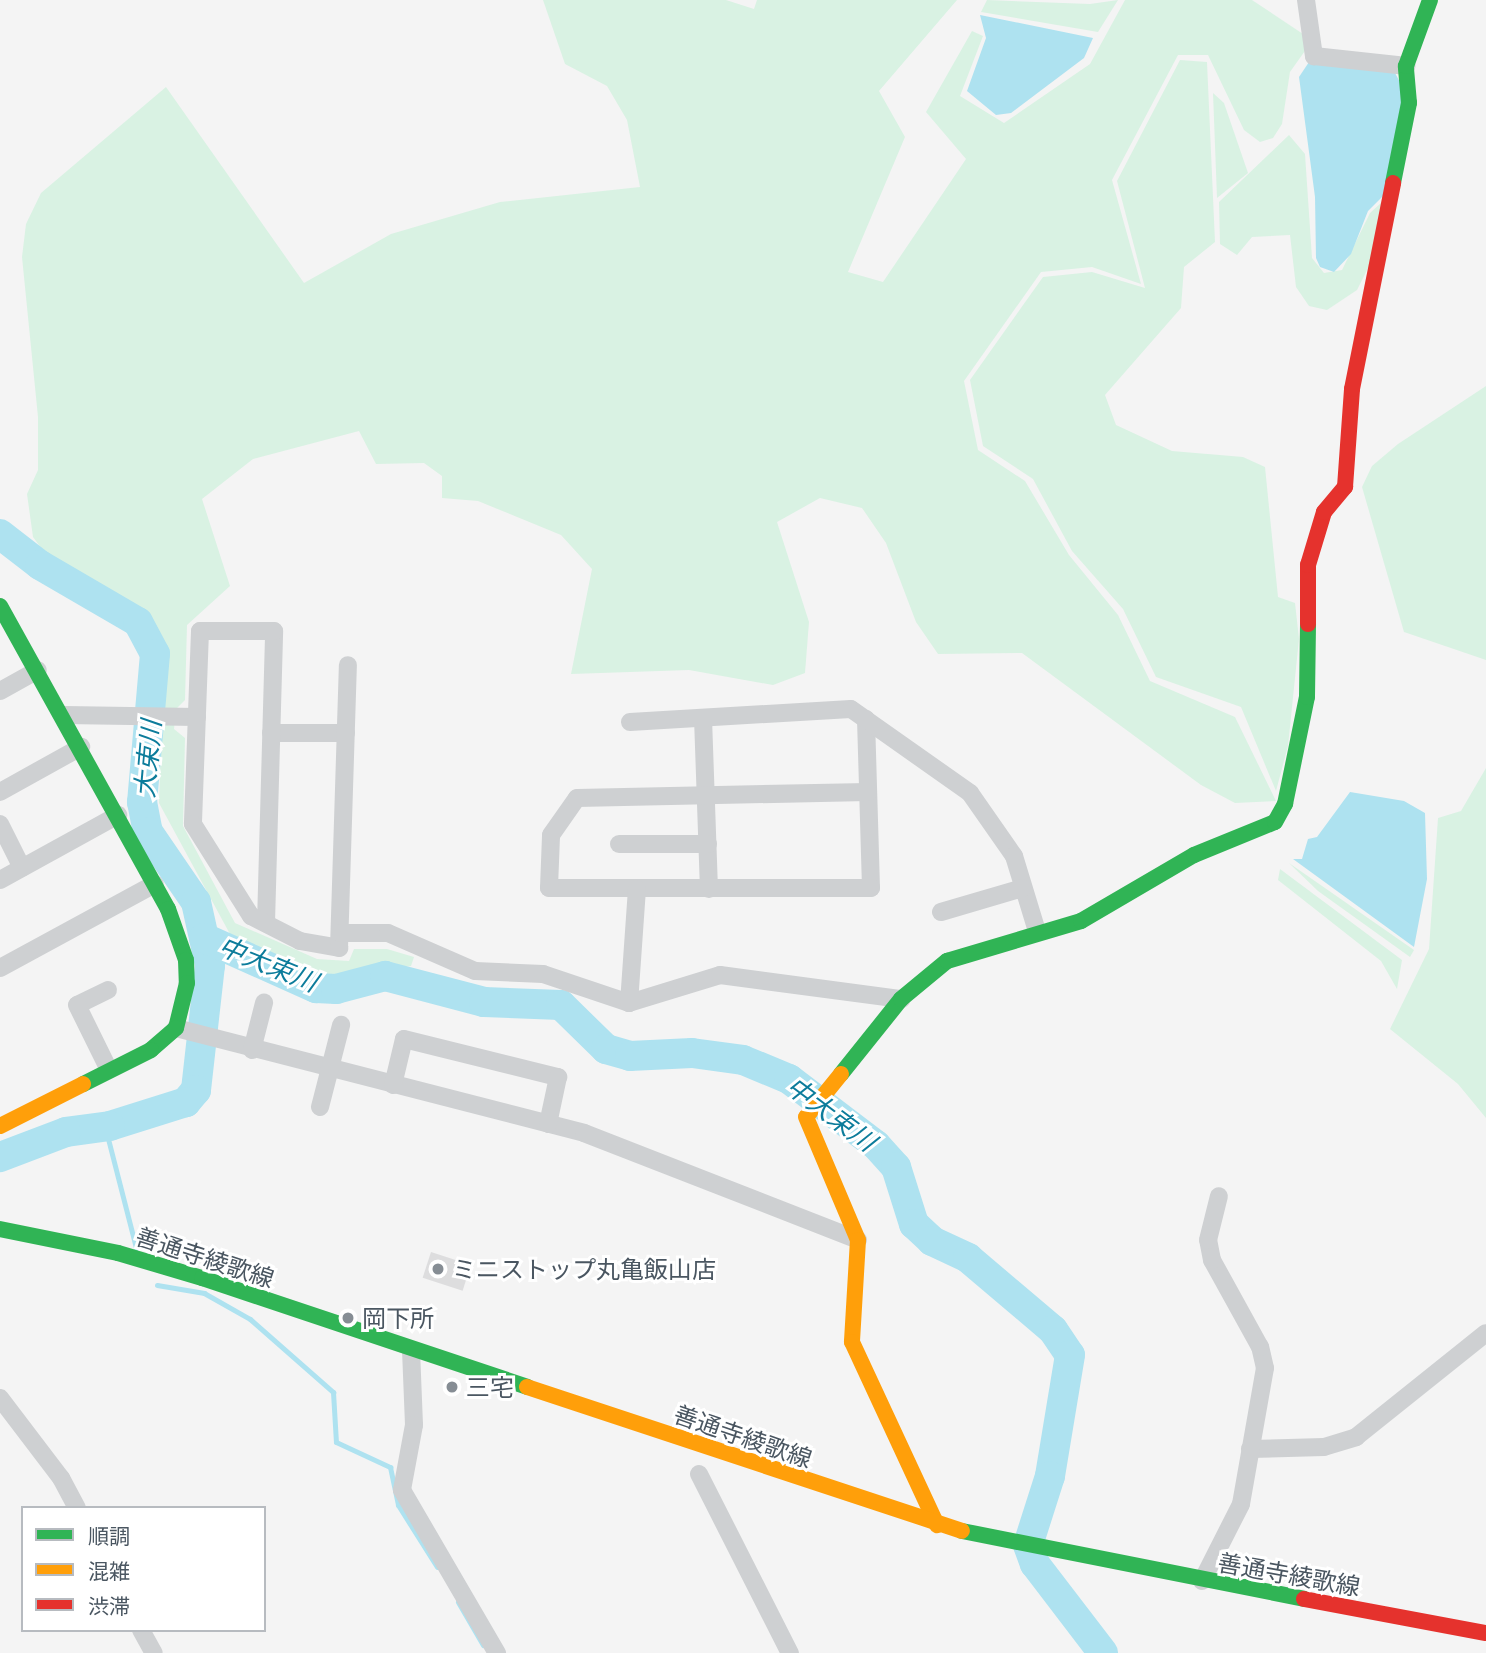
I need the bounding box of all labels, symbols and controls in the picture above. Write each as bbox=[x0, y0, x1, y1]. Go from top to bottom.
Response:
water label: 大束川 bbox=[129, 719, 167, 799]
water label: 中大束川 bbox=[214, 930, 322, 998]
water label: 中大束川 bbox=[780, 1070, 882, 1158]
street label: 善通寺綾歌線 bbox=[132, 1221, 278, 1293]
place label: ミニストップ丸亀飯山店 bbox=[452, 1255, 716, 1283]
marker: ミニストップ丸亀飯山店 bbox=[430, 1261, 446, 1277]
place label: 岡下所 bbox=[362, 1304, 434, 1332]
marker: 岡下所 bbox=[340, 1310, 356, 1326]
place label: 三宅 bbox=[466, 1373, 514, 1401]
marker: 三宅 bbox=[444, 1379, 460, 1395]
street label: 善通寺綾歌線 bbox=[670, 1399, 816, 1473]
legend bbox=[21, 1506, 266, 1632]
text: 順調 bbox=[88, 1522, 130, 1550]
street label: 善通寺綾歌線 bbox=[1216, 1547, 1362, 1601]
text: 混雑 bbox=[88, 1557, 130, 1585]
text: 渋滞 bbox=[88, 1592, 130, 1620]

